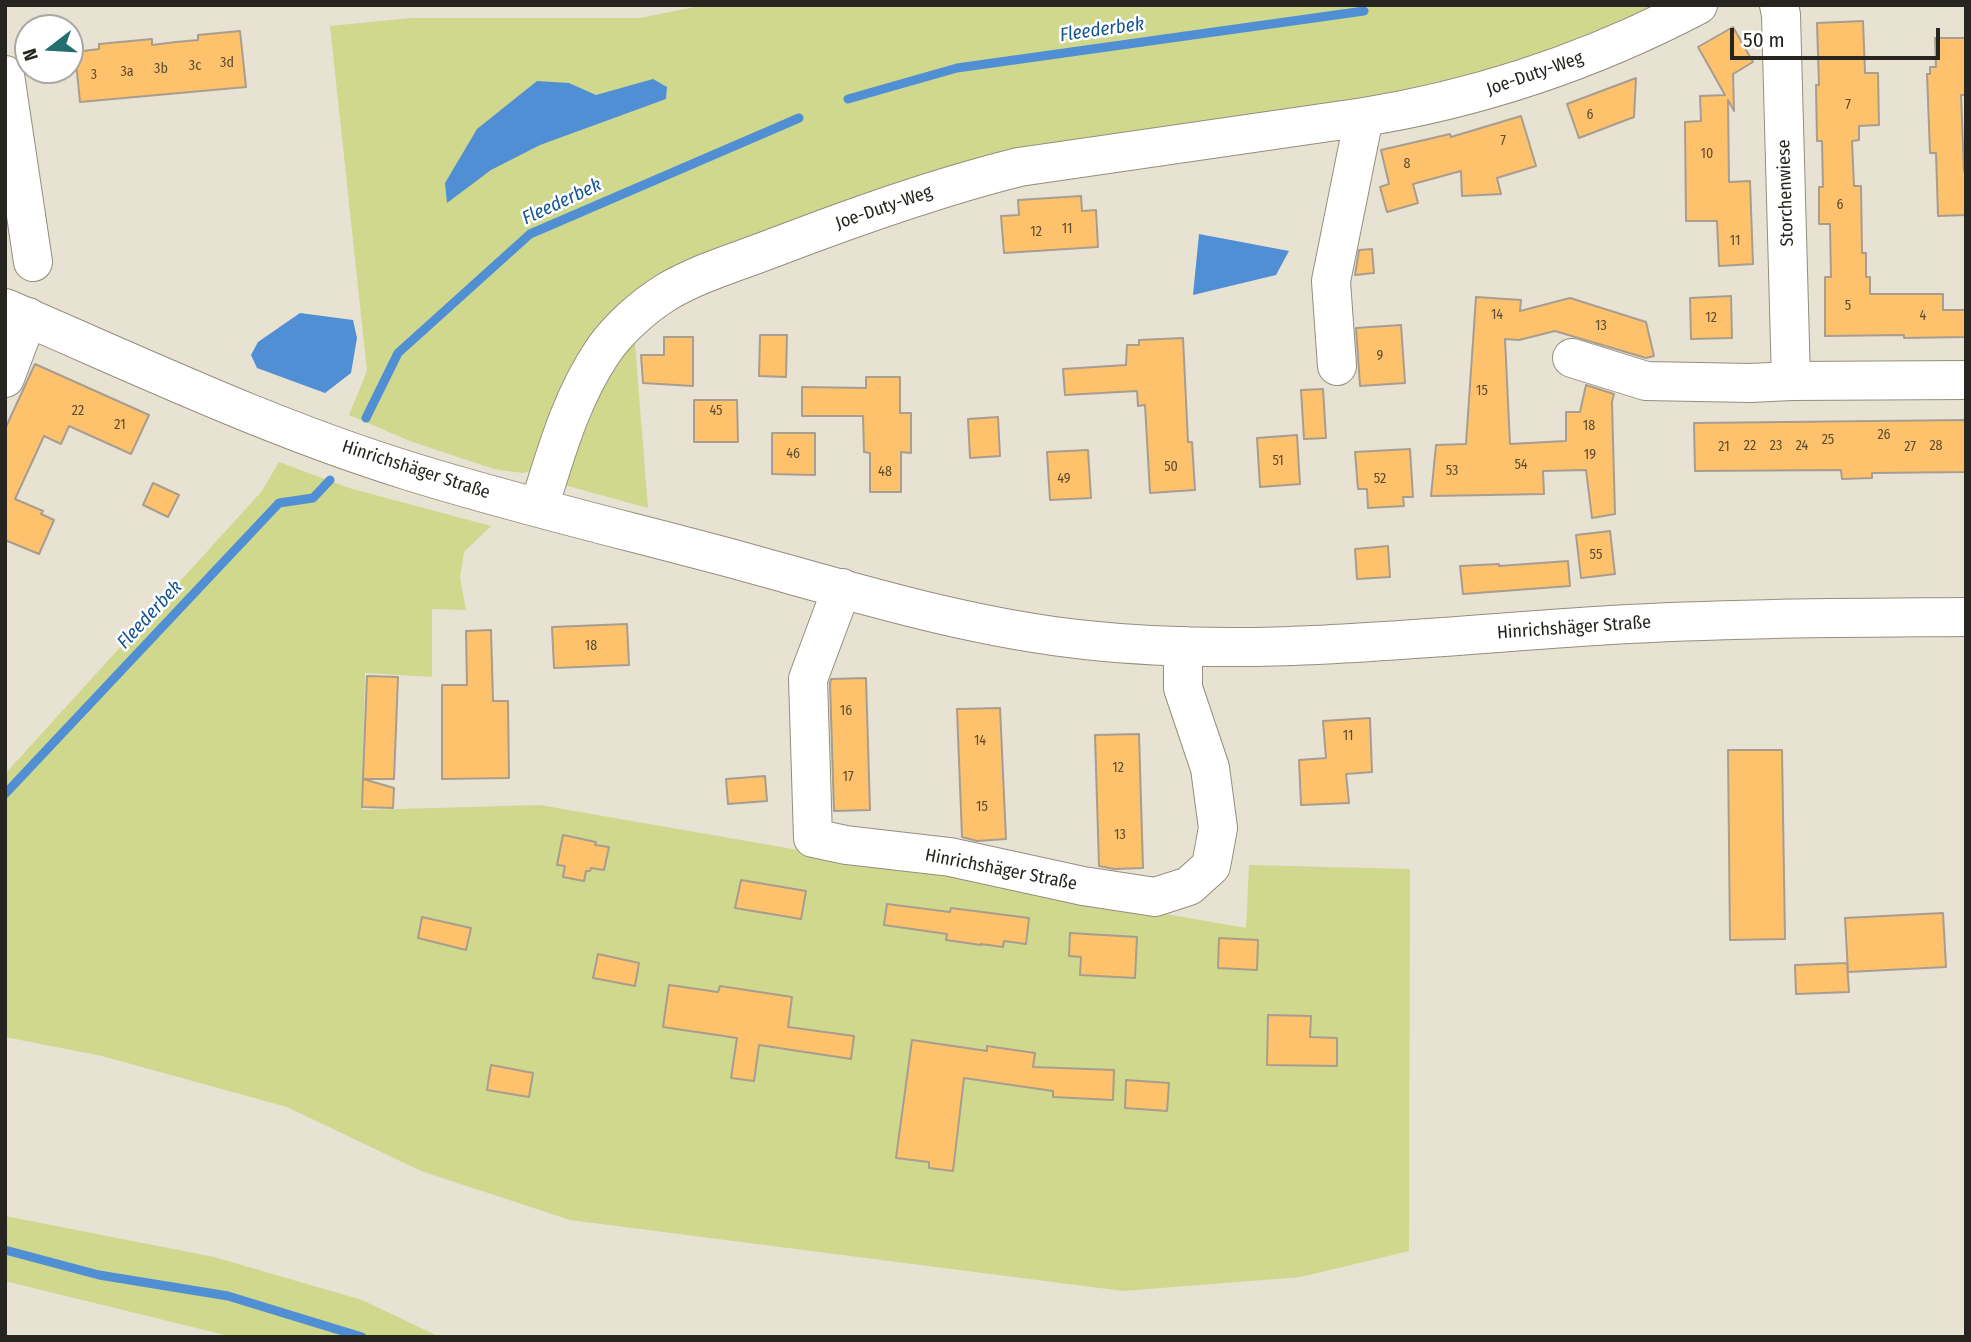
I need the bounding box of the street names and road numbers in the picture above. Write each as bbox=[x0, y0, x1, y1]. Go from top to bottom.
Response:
street label: Joe-Duty-Weg bbox=[1484, 47, 1586, 101]
street label: Storchenwiese bbox=[1773, 139, 1799, 247]
street label: Joe-Duty-Weg bbox=[833, 181, 935, 235]
street label: Hinrichshäger Straße bbox=[339, 436, 493, 504]
street label: Hinrichshäger Straße bbox=[1496, 612, 1652, 644]
street label: Hinrichshäger Straße bbox=[923, 845, 1079, 895]

